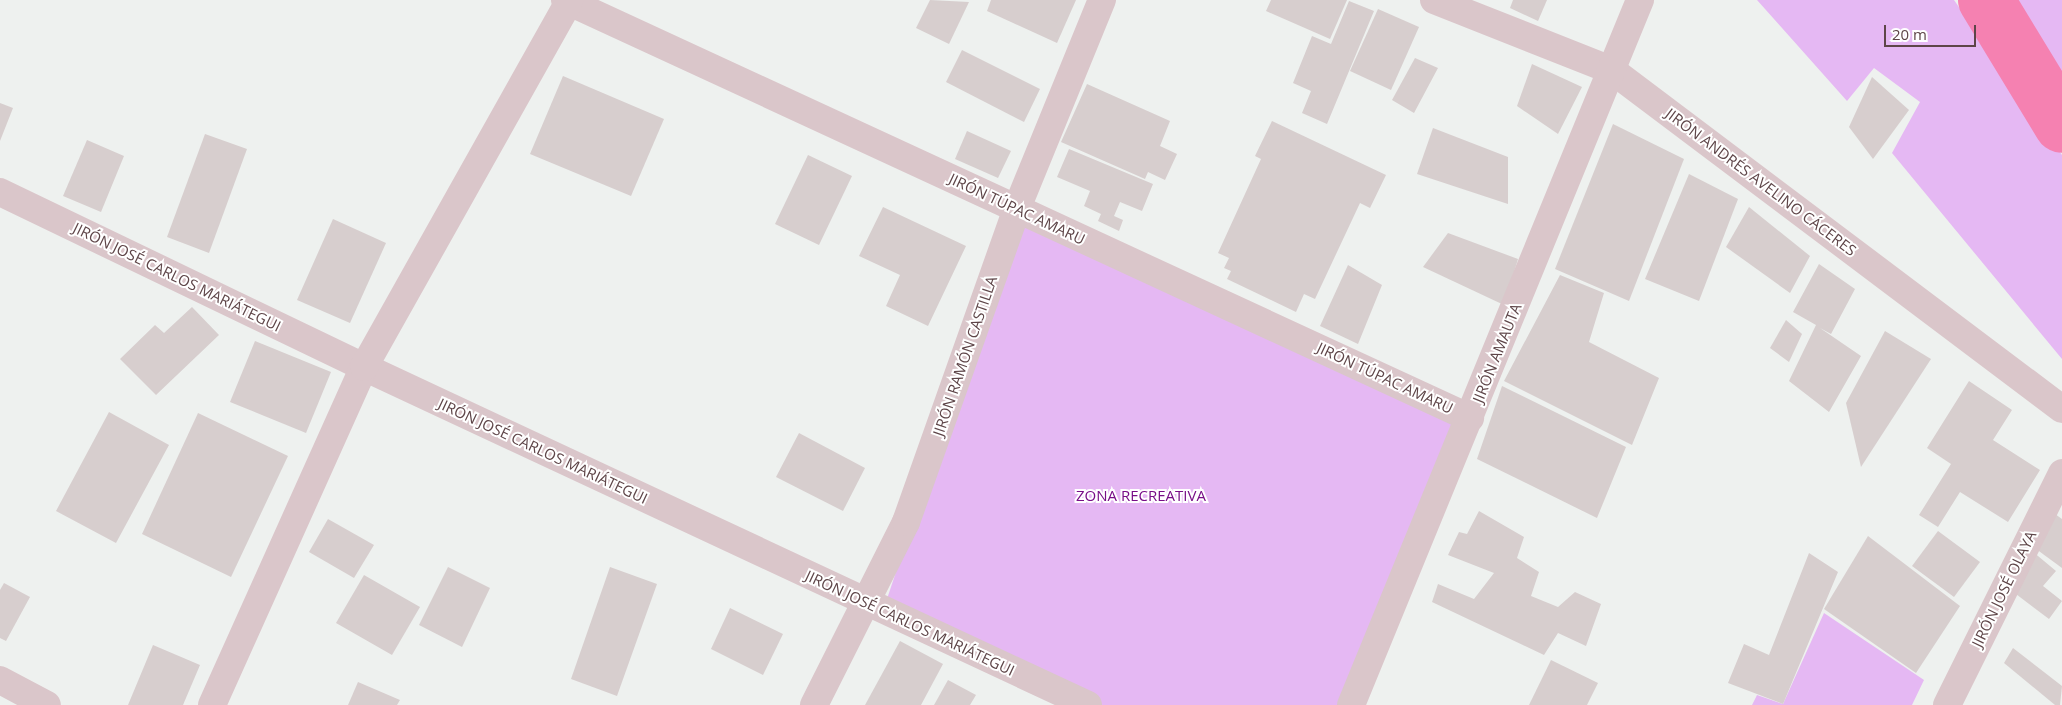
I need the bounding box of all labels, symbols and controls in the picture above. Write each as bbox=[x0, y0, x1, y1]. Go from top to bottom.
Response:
scale bar bbox=[1887, 15, 1980, 47]
text: 20 m bbox=[1892, 24, 1927, 44]
street label: JIRÓN ANDRÉS AVELINO CÁCERES bbox=[1662, 104, 1860, 260]
street label: JIRÓN TÚPAC AMARU bbox=[946, 170, 1088, 248]
street label: JIRÓN JOSÉ CARLOS MARIÁTEGUI bbox=[70, 219, 284, 335]
street label: JIRÓN RAMÓN CASTILLA bbox=[929, 274, 1001, 438]
street label: JIRÓN AMAUTA bbox=[1469, 301, 1525, 405]
street label: JIRÓN TÚPAC AMARU bbox=[1314, 339, 1456, 417]
street label: JIRÓN JOSÉ CARLOS MARIÁTEGUI bbox=[436, 394, 650, 508]
park label: ZONA RECREATIVA bbox=[1076, 487, 1206, 505]
street label: JIRÓN JOSÉ OLAYA bbox=[1968, 528, 2040, 650]
street label: JIRÓN JOSÉ CARLOS MARIÁTEGUI bbox=[803, 566, 1017, 680]

